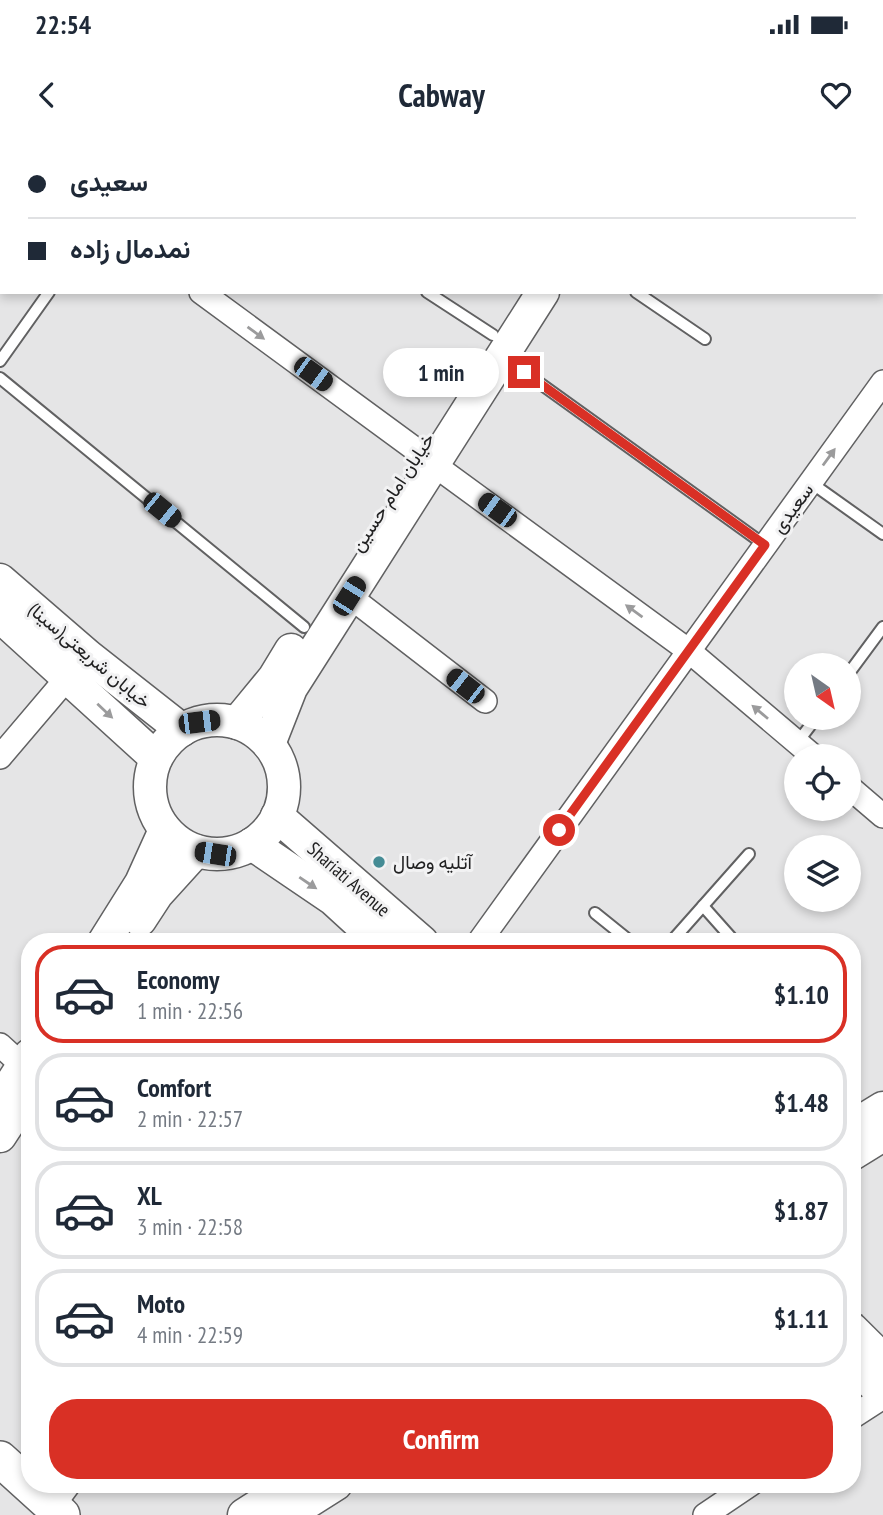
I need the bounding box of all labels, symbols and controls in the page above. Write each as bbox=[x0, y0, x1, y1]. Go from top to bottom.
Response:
text: 22:54 bbox=[35, 8, 91, 41]
text: Cabway bbox=[398, 74, 485, 116]
icon: back bbox=[28, 76, 66, 114]
icon: heart bbox=[817, 76, 855, 114]
text: سعیدی bbox=[70, 165, 148, 198]
text: نمدمال زاده bbox=[70, 232, 190, 265]
one-way arrow bbox=[247, 325, 265, 339]
callout: 1 min bbox=[384, 348, 500, 396]
car bbox=[290, 353, 337, 395]
route end bbox=[508, 356, 540, 388]
text: 1 min bbox=[418, 358, 464, 387]
street label: خیابان امام حسین bbox=[345, 428, 440, 556]
one-way arrow bbox=[822, 448, 836, 466]
street label: سعیدی bbox=[766, 478, 818, 538]
car bbox=[140, 489, 185, 531]
car bbox=[474, 489, 521, 531]
car bbox=[329, 573, 370, 619]
street label: خیابان شریعتی(سینا) bbox=[24, 597, 156, 713]
one-way arrow bbox=[625, 603, 643, 618]
north arrow bbox=[784, 653, 861, 730]
map controls bbox=[784, 653, 861, 912]
car bbox=[442, 665, 489, 707]
one-way arrow bbox=[96, 703, 114, 719]
one-way arrow bbox=[752, 705, 769, 720]
car bbox=[177, 709, 222, 735]
button: locate bbox=[784, 744, 861, 821]
route start bbox=[543, 814, 575, 846]
button: layers bbox=[784, 835, 861, 912]
street label: Shariati Avenue bbox=[303, 837, 395, 922]
car bbox=[193, 840, 238, 868]
place label: آتلیه وصال bbox=[393, 850, 474, 874]
marker: آتلیه وصال bbox=[371, 854, 387, 870]
one-way arrow bbox=[298, 876, 318, 889]
icon: car bbox=[53, 963, 116, 1026]
text: Economy bbox=[137, 963, 219, 996]
text: $1.10 bbox=[774, 978, 829, 1011]
text: 1 min · 22:56 bbox=[137, 996, 243, 1025]
icon: car bbox=[53, 1071, 116, 1134]
text: Comfort bbox=[137, 1071, 211, 1104]
text: $1.48 bbox=[774, 1086, 829, 1119]
text: 2 min · 22:57 bbox=[137, 1104, 243, 1133]
icon: car bbox=[53, 1179, 116, 1242]
text: XL bbox=[137, 1179, 162, 1212]
text: $1.87 bbox=[774, 1194, 829, 1227]
text: 3 min · 22:58 bbox=[137, 1212, 243, 1241]
icon: car bbox=[53, 1287, 116, 1350]
text: Moto bbox=[137, 1287, 185, 1320]
text: $1.11 bbox=[774, 1302, 829, 1335]
text: 4 min · 22:59 bbox=[137, 1320, 243, 1349]
button: Confirm bbox=[49, 1399, 833, 1479]

